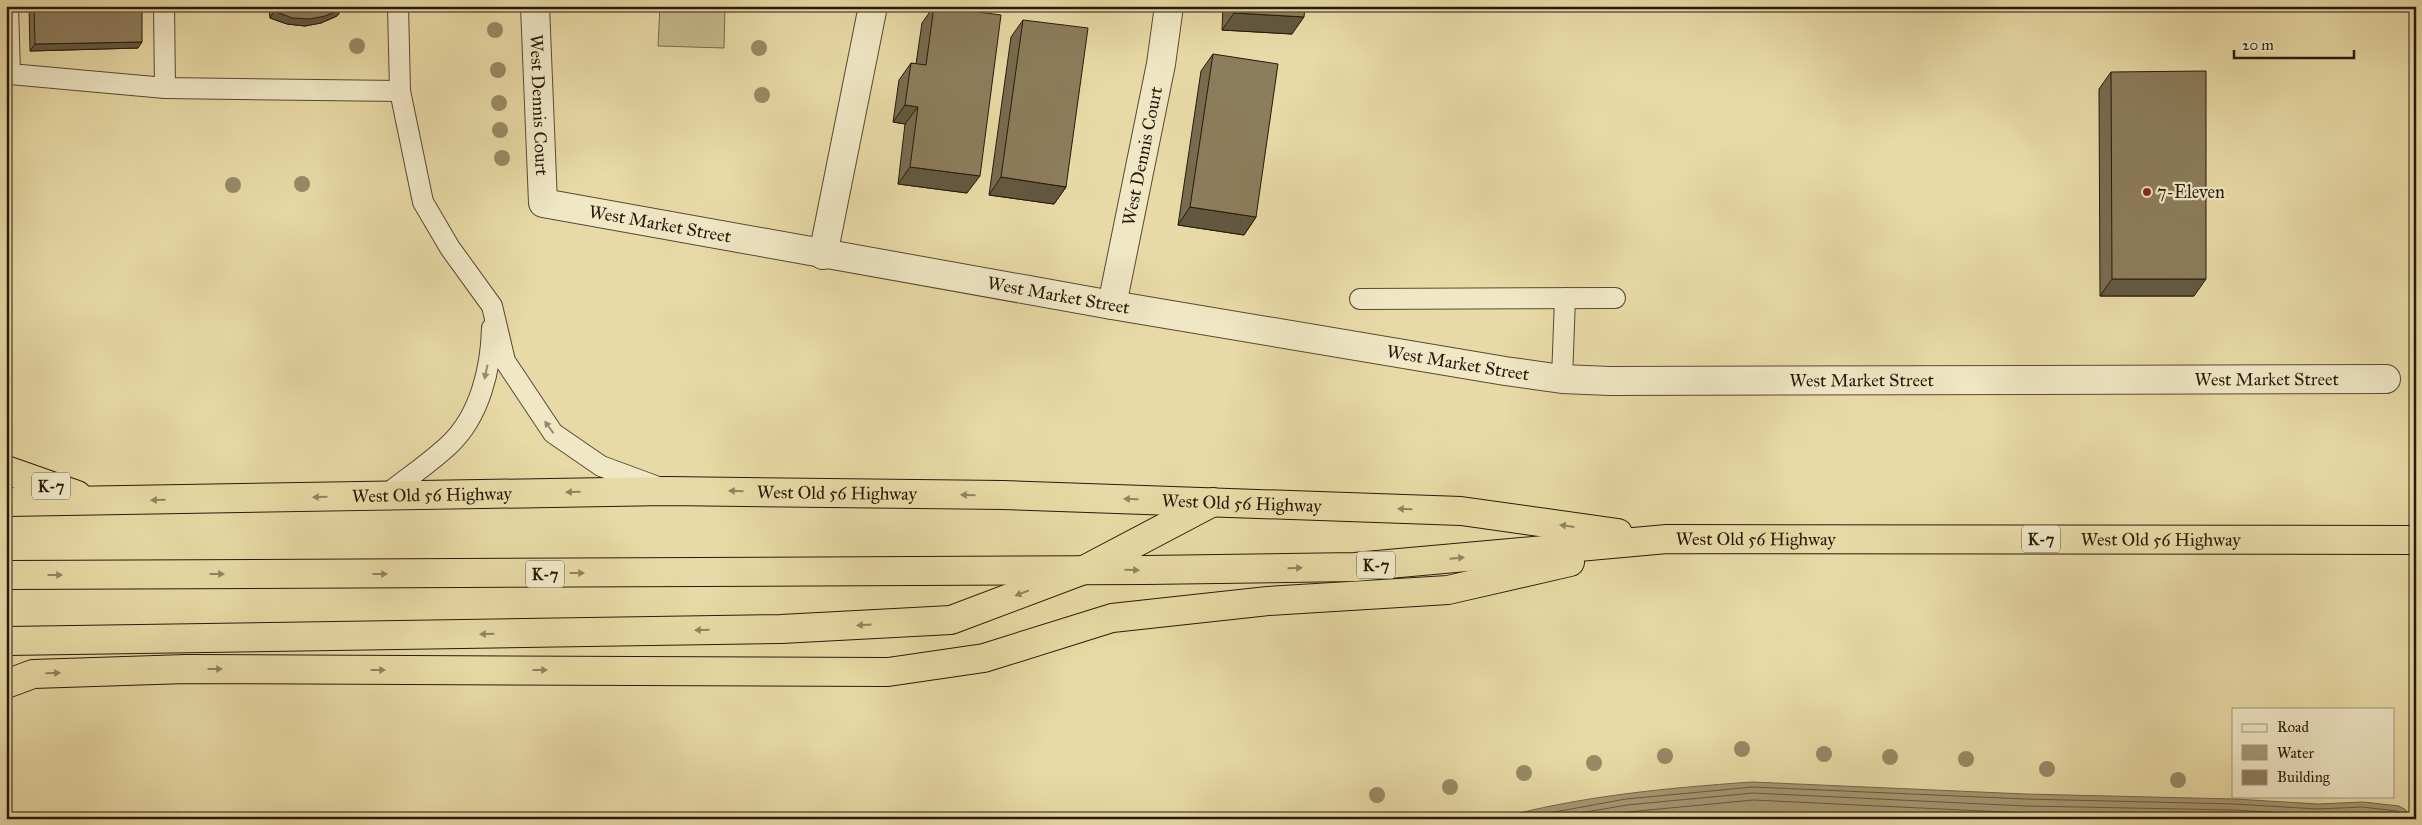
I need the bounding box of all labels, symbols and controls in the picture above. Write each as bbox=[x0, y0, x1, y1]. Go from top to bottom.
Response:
scale bar bbox=[2234, 28, 2354, 60]
street label: West Dennis Court bbox=[525, 34, 553, 177]
text: 20 m bbox=[2242, 36, 2274, 54]
street label: West Dennis Court bbox=[1117, 84, 1167, 228]
place label: 7-Eleven bbox=[2157, 181, 2225, 203]
marker: 7-Eleven bbox=[2141, 186, 2153, 198]
street label: West Market Street bbox=[587, 200, 734, 248]
street label: West Market Street bbox=[986, 272, 1132, 319]
street label: West Market Street bbox=[1385, 340, 1531, 385]
one-way arrow bbox=[482, 364, 490, 379]
street label: West Market Street bbox=[2195, 368, 2339, 390]
street label: West Market Street bbox=[1790, 369, 1934, 392]
one-way arrow bbox=[544, 420, 554, 434]
road number: K-7 bbox=[32, 472, 70, 500]
street label: West Old 56 Highway bbox=[757, 481, 918, 506]
street label: West Old 56 Highway bbox=[352, 483, 513, 507]
one-way arrow bbox=[727, 487, 743, 495]
one-way arrow bbox=[565, 488, 581, 496]
street label: West Old 56 Highway bbox=[1161, 490, 1323, 517]
one-way arrow bbox=[960, 491, 976, 499]
one-way arrow bbox=[312, 493, 328, 501]
one-way arrow bbox=[1122, 495, 1138, 503]
one-way arrow bbox=[149, 497, 165, 505]
one-way arrow bbox=[1397, 505, 1413, 513]
one-way arrow bbox=[1558, 521, 1574, 529]
road number: K-7 bbox=[2022, 526, 2060, 552]
street label: West Old 56 Highway bbox=[1676, 528, 1836, 551]
street label: West Old 56 Highway bbox=[2081, 529, 2241, 552]
road number: K-7 bbox=[1357, 552, 1395, 578]
one-way arrow bbox=[1449, 554, 1465, 562]
road number: K-7 bbox=[526, 560, 564, 588]
one-way arrow bbox=[1287, 564, 1303, 572]
one-way arrow bbox=[1125, 566, 1141, 574]
one-way arrow bbox=[570, 569, 586, 577]
one-way arrow bbox=[210, 570, 226, 578]
one-way arrow bbox=[372, 570, 388, 578]
one-way arrow bbox=[47, 571, 63, 579]
one-way arrow bbox=[1015, 590, 1029, 598]
one-way arrow bbox=[856, 621, 872, 629]
one-way arrow bbox=[694, 626, 710, 634]
one-way arrow bbox=[479, 630, 495, 638]
one-way arrow bbox=[208, 665, 224, 673]
one-way arrow bbox=[370, 666, 386, 674]
one-way arrow bbox=[533, 666, 549, 674]
one-way arrow bbox=[45, 669, 61, 677]
legend bbox=[2232, 708, 2394, 798]
text: Road bbox=[2277, 718, 2309, 736]
text: Water bbox=[2277, 744, 2314, 762]
text: Building bbox=[2277, 768, 2331, 786]

